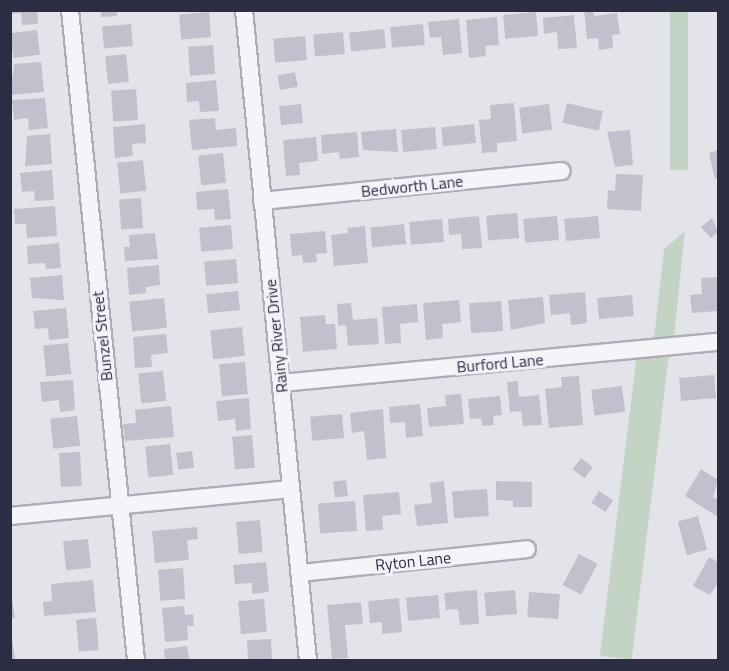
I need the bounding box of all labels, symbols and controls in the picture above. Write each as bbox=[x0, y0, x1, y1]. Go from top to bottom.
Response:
street label: Bedworth Lane bbox=[360, 171, 464, 201]
street label: Rainy River Drive bbox=[260, 278, 292, 394]
street label: Bunzel Street bbox=[88, 290, 116, 382]
street label: Burford Lane bbox=[456, 350, 544, 376]
street label: Ryton Lane bbox=[374, 547, 452, 575]

